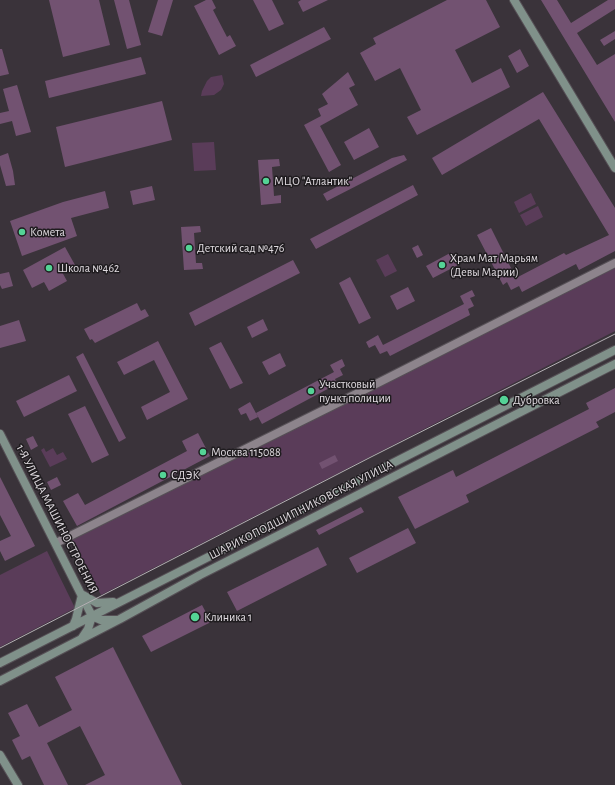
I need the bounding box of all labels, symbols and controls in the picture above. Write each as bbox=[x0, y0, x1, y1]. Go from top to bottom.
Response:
place label: МЦО "Атлантик" bbox=[274, 174, 352, 188]
marker: МЦО "Атлантик" bbox=[261, 176, 271, 186]
place label: Комета bbox=[30, 225, 65, 239]
marker: Комета bbox=[17, 227, 27, 237]
place label: Детский сад №476 bbox=[197, 241, 284, 255]
marker: Детский сад №476 bbox=[184, 243, 194, 253]
place label: Храм Мат Марьям (Девы Марии) bbox=[450, 251, 538, 279]
marker: Храм Мат Марьям (Девы Марии) bbox=[437, 260, 447, 270]
place label: Школа №462 bbox=[57, 261, 119, 275]
marker: Школа №462 bbox=[44, 263, 54, 273]
place label: Участковый пункт полиции bbox=[319, 377, 391, 405]
marker: Участковый пункт полиции bbox=[306, 386, 316, 396]
place label: Дубровка bbox=[513, 393, 560, 407]
marker: Дубровка bbox=[498, 394, 510, 406]
street label: 1-Я УЛИЦА МАШИНОСТРОЕНИЯ bbox=[13, 442, 101, 596]
place label: Москва 115088 bbox=[211, 445, 281, 459]
marker: Москва 115088 bbox=[198, 447, 208, 457]
street label: ШАРИКОПОДШИПНИКОВСКАЯ УЛИЦА bbox=[207, 457, 395, 563]
place label: СДЭК bbox=[171, 468, 199, 482]
marker: СДЭК bbox=[158, 470, 168, 480]
place label: Клиника 1 bbox=[204, 610, 252, 624]
marker: Клиника 1 bbox=[189, 611, 201, 623]

